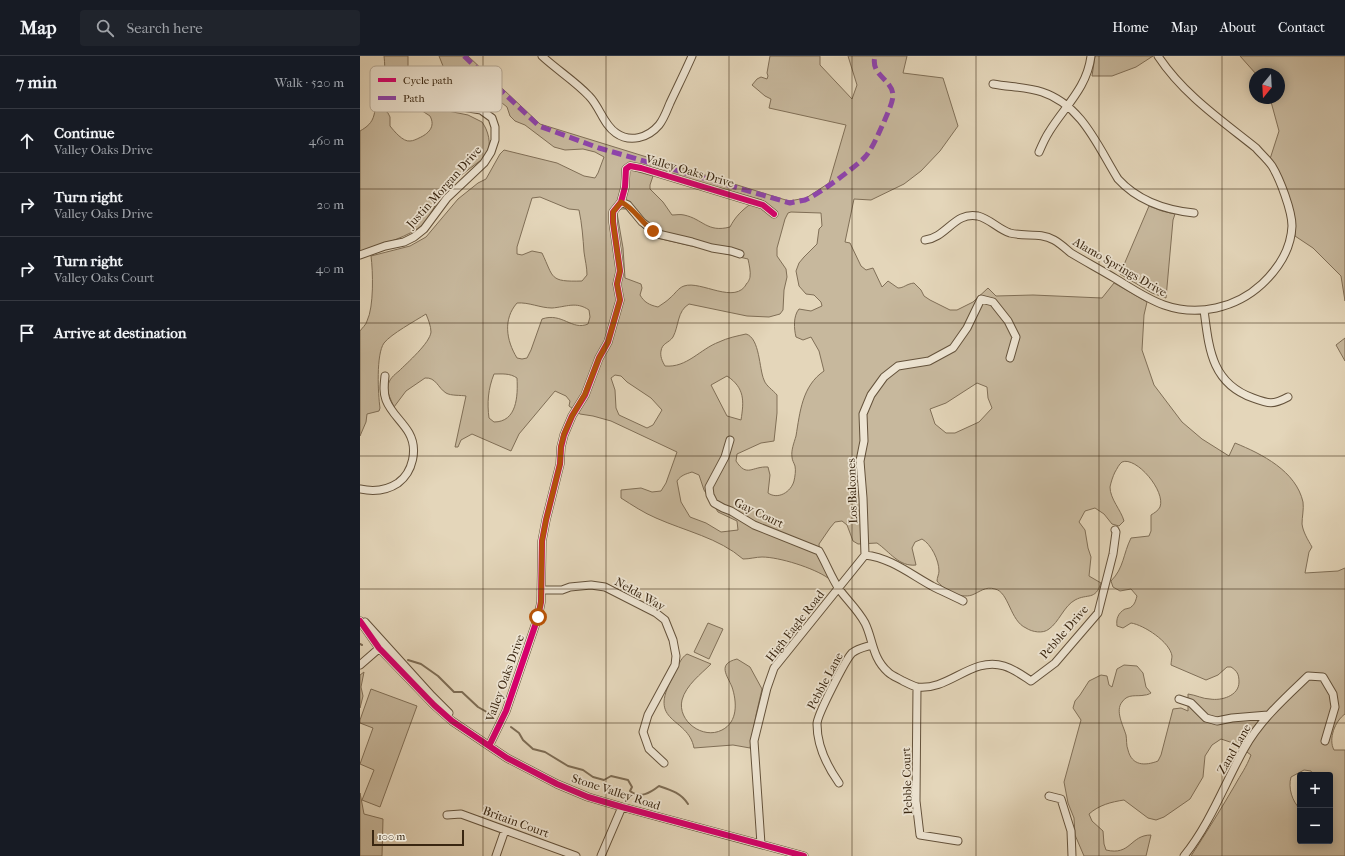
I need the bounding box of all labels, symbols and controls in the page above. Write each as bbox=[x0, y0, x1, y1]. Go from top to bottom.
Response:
search box bbox=[80, 10, 360, 46]
text: Map bbox=[20, 17, 56, 39]
icon: search bbox=[94, 17, 116, 39]
text: Search here bbox=[126, 19, 203, 37]
text: Home bbox=[1112, 19, 1149, 36]
text: Map bbox=[1171, 19, 1198, 36]
text: About bbox=[1220, 19, 1256, 36]
text: Contact bbox=[1278, 19, 1325, 36]
legend bbox=[370, 66, 502, 112]
north arrow bbox=[1249, 68, 1285, 104]
text: 7 min bbox=[16, 72, 57, 92]
text: Cycle path bbox=[403, 74, 454, 87]
text: Walk · 520 m bbox=[275, 75, 344, 90]
text: Path bbox=[403, 92, 426, 105]
text: Continue bbox=[54, 124, 114, 142]
icon: ahead bbox=[16, 130, 38, 152]
text: 460 m bbox=[309, 133, 344, 148]
text: Valley Oaks Drive bbox=[54, 142, 153, 157]
street label: Justin Morgan Drive bbox=[403, 143, 485, 232]
street label: Valley Oaks Drive bbox=[643, 151, 736, 190]
text: Turn right bbox=[54, 188, 123, 206]
icon: right bbox=[16, 194, 38, 216]
text: 20 m bbox=[317, 197, 344, 212]
text: Valley Oaks Drive bbox=[54, 206, 153, 221]
route end bbox=[644, 222, 662, 240]
street label: Alamo Springs Drive bbox=[1070, 234, 1170, 300]
text: Turn right bbox=[54, 252, 123, 270]
icon: right bbox=[16, 258, 38, 280]
text: 40 m bbox=[316, 261, 344, 276]
text: Valley Oaks Court bbox=[54, 270, 154, 285]
icon: arrive bbox=[16, 322, 38, 344]
text: Arrive at destination bbox=[54, 324, 186, 342]
street label: Los Balcones bbox=[844, 457, 860, 524]
street label: Gay Court bbox=[732, 495, 787, 531]
street label: Nelda Way bbox=[612, 574, 668, 614]
street label: High Eagle Road bbox=[763, 587, 827, 664]
street label: Pebble Drive bbox=[1037, 602, 1091, 662]
route start bbox=[529, 608, 547, 626]
street label: Valley Oaks Drive bbox=[482, 633, 527, 724]
street label: Pebble Lane bbox=[804, 650, 846, 712]
street label: Zand Lane bbox=[1214, 721, 1254, 776]
street label: Pebble Court bbox=[899, 746, 915, 815]
street label: Stone Valley Road bbox=[570, 771, 663, 813]
map controls bbox=[1297, 772, 1333, 844]
button: + bbox=[1297, 772, 1333, 808]
street label: Britain Court bbox=[481, 804, 552, 841]
button: − bbox=[1297, 808, 1333, 844]
scale bar bbox=[372, 828, 464, 847]
text: 100 m bbox=[378, 830, 406, 843]

